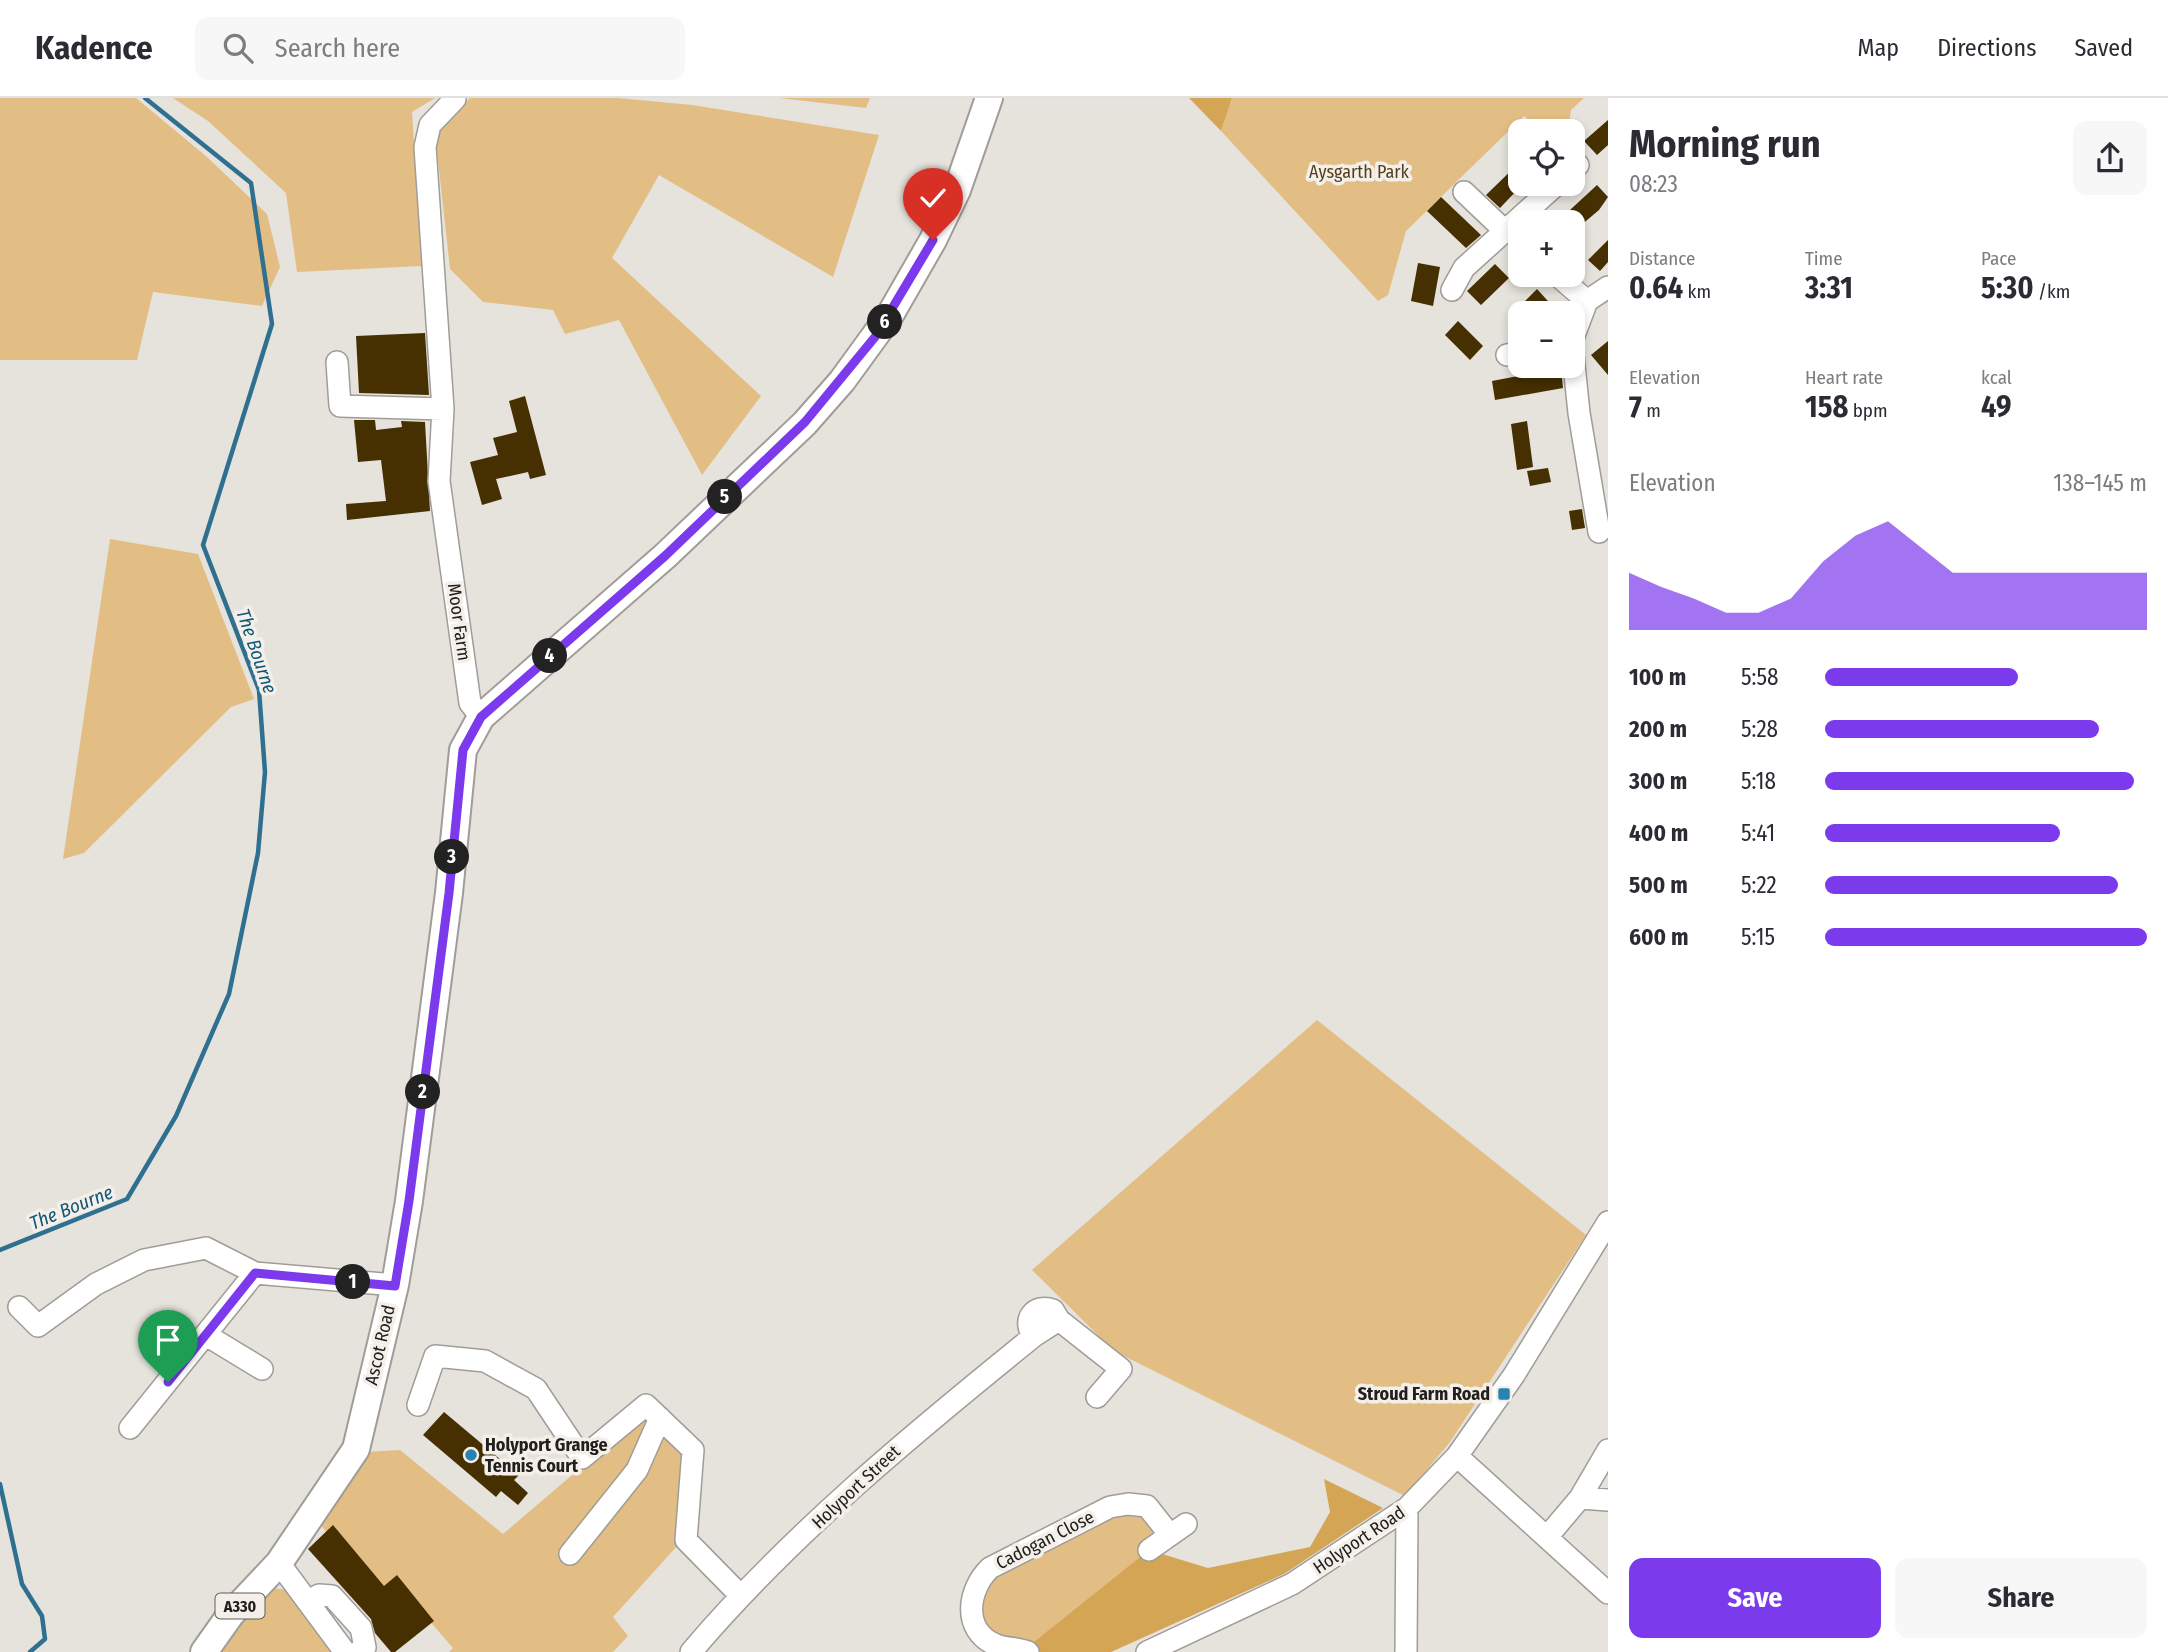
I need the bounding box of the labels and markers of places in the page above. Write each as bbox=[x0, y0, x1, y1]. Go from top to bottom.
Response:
pin bbox=[903, 168, 963, 240]
pin: 6 bbox=[868, 304, 903, 340]
pin: 5 bbox=[708, 480, 742, 514]
pin: 4 bbox=[532, 638, 568, 674]
pin: 3 bbox=[434, 840, 470, 874]
pin: 2 bbox=[406, 1074, 440, 1110]
pin: 1 bbox=[336, 1264, 370, 1300]
pin bbox=[138, 1310, 198, 1382]
place label: Stroud Farm Road bbox=[1358, 1383, 1490, 1405]
marker: Stroud Farm Road bbox=[1496, 1386, 1512, 1402]
place label: Holyport Grange Tennis Court bbox=[485, 1434, 608, 1477]
marker: Holyport Grange Tennis Court bbox=[463, 1447, 479, 1463]

